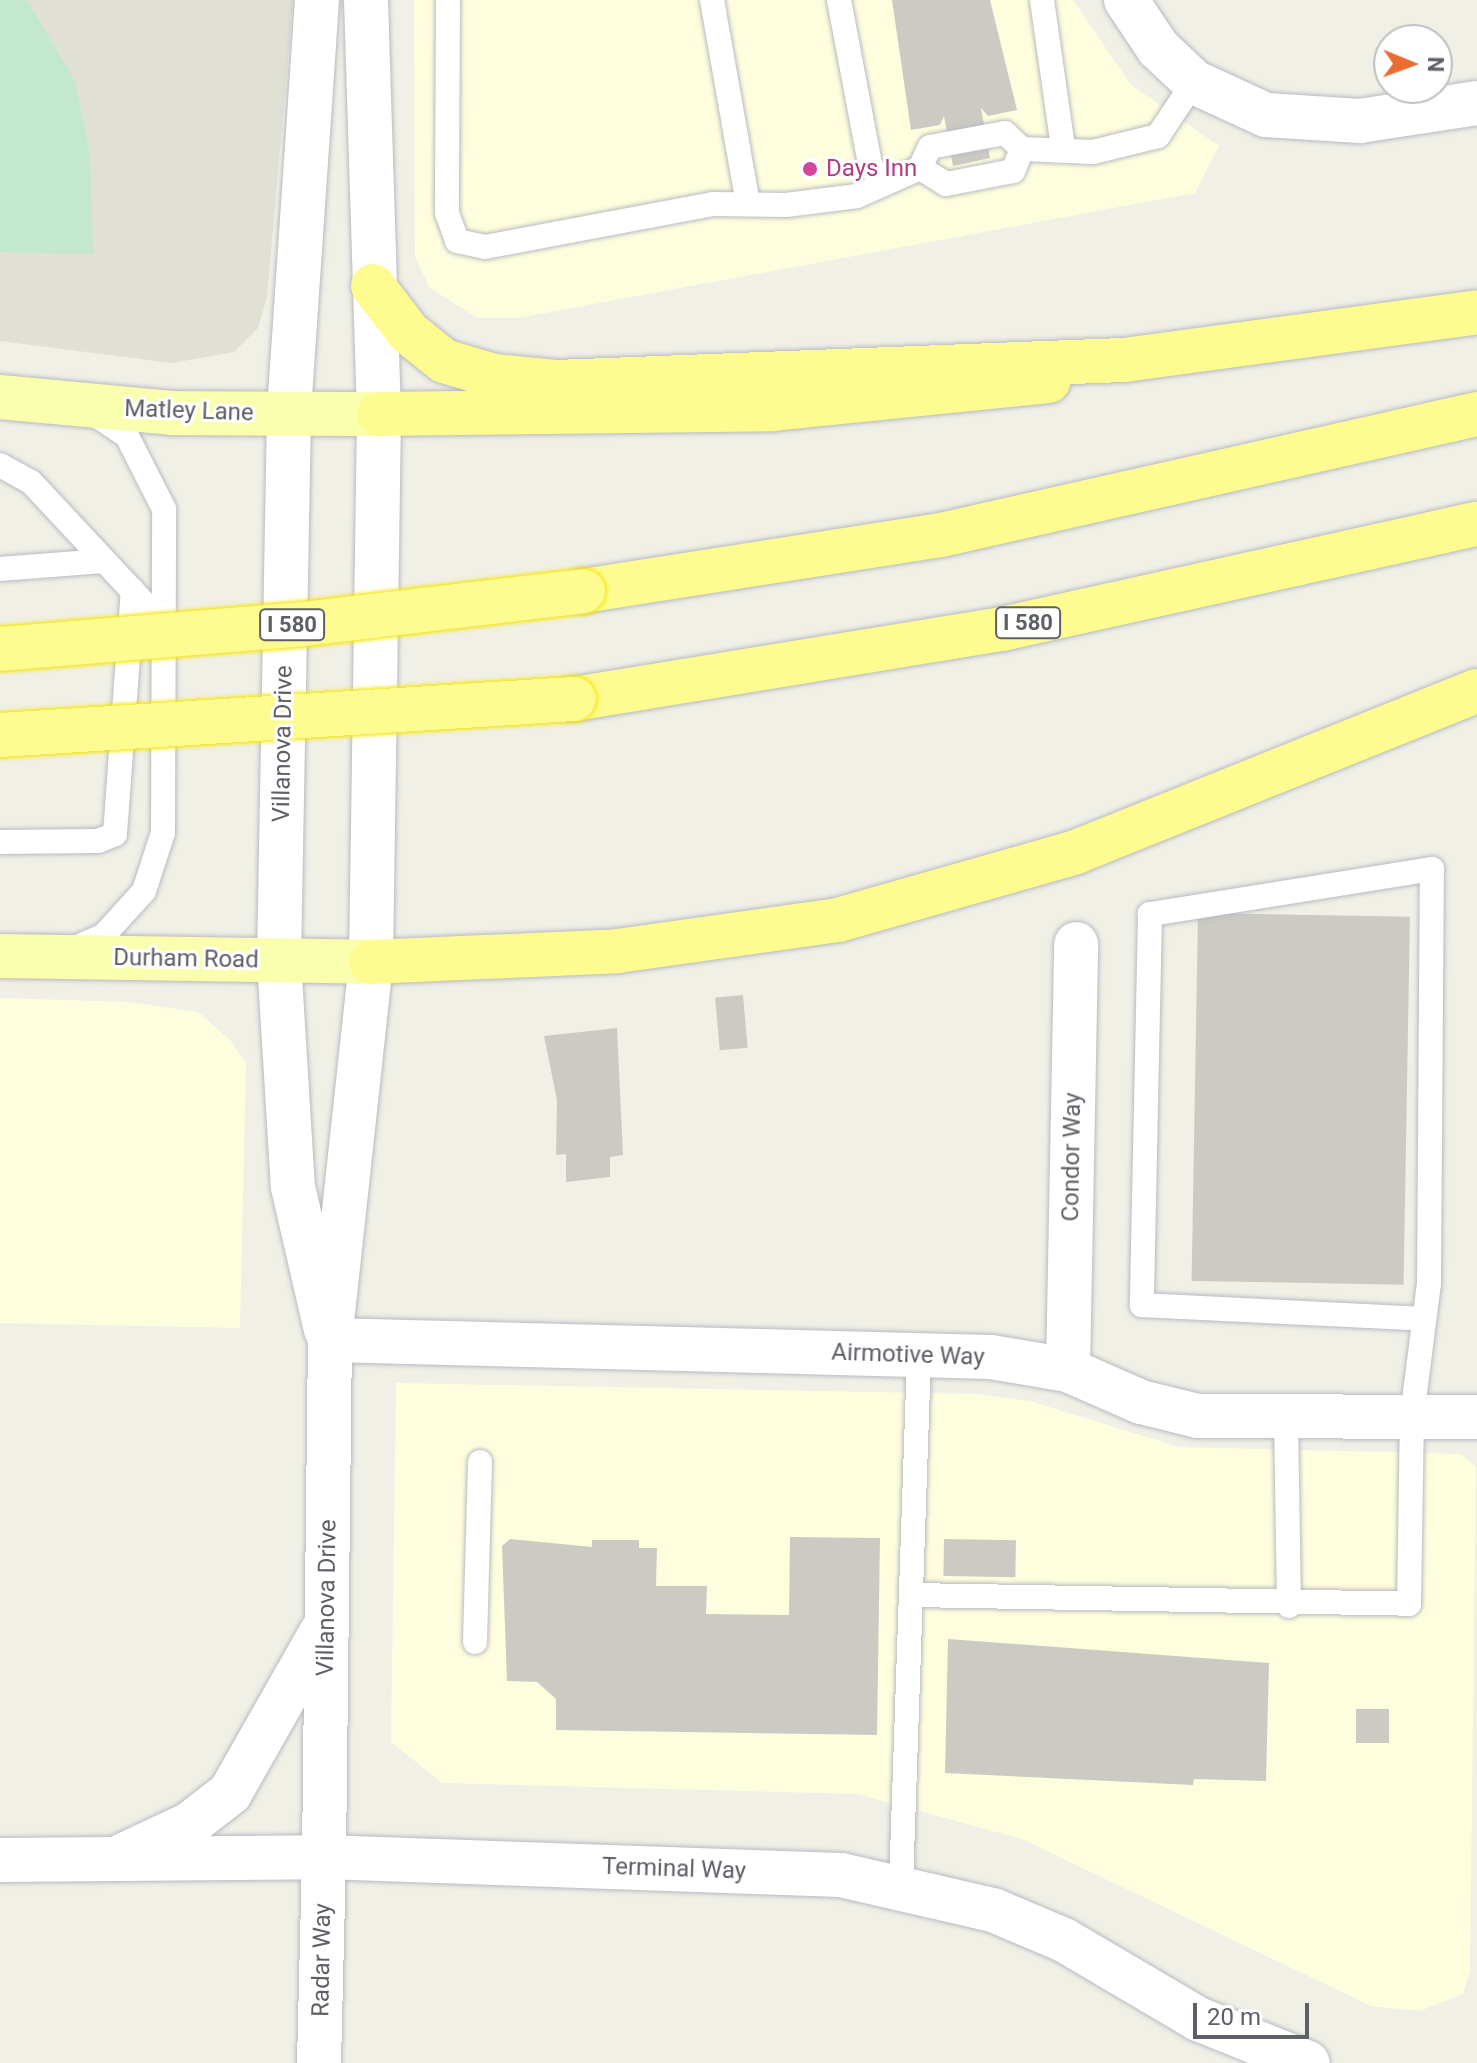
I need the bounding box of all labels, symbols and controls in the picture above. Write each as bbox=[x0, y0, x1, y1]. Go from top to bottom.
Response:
north arrow bbox=[1373, 24, 1453, 104]
text: N bbox=[1423, 56, 1448, 72]
place label: Days Inn bbox=[826, 155, 917, 183]
marker: Days Inn bbox=[801, 160, 819, 178]
street label: Matley Lane bbox=[124, 394, 254, 428]
road number: I 580 bbox=[994, 605, 1062, 641]
road number: I 580 bbox=[258, 607, 326, 643]
street label: Villanova Drive bbox=[267, 665, 299, 823]
street label: Durham Road bbox=[113, 943, 259, 975]
street label: Condor Way bbox=[1056, 1092, 1088, 1222]
street label: Airmotive Way bbox=[831, 1338, 985, 1372]
street label: Villanova Drive bbox=[311, 1519, 343, 1677]
street label: Terminal Way bbox=[601, 1852, 747, 1886]
street label: Radar Way bbox=[307, 1903, 337, 2017]
scale bar bbox=[1197, 1987, 1313, 2037]
text: 20 m bbox=[1207, 2003, 1261, 2031]

